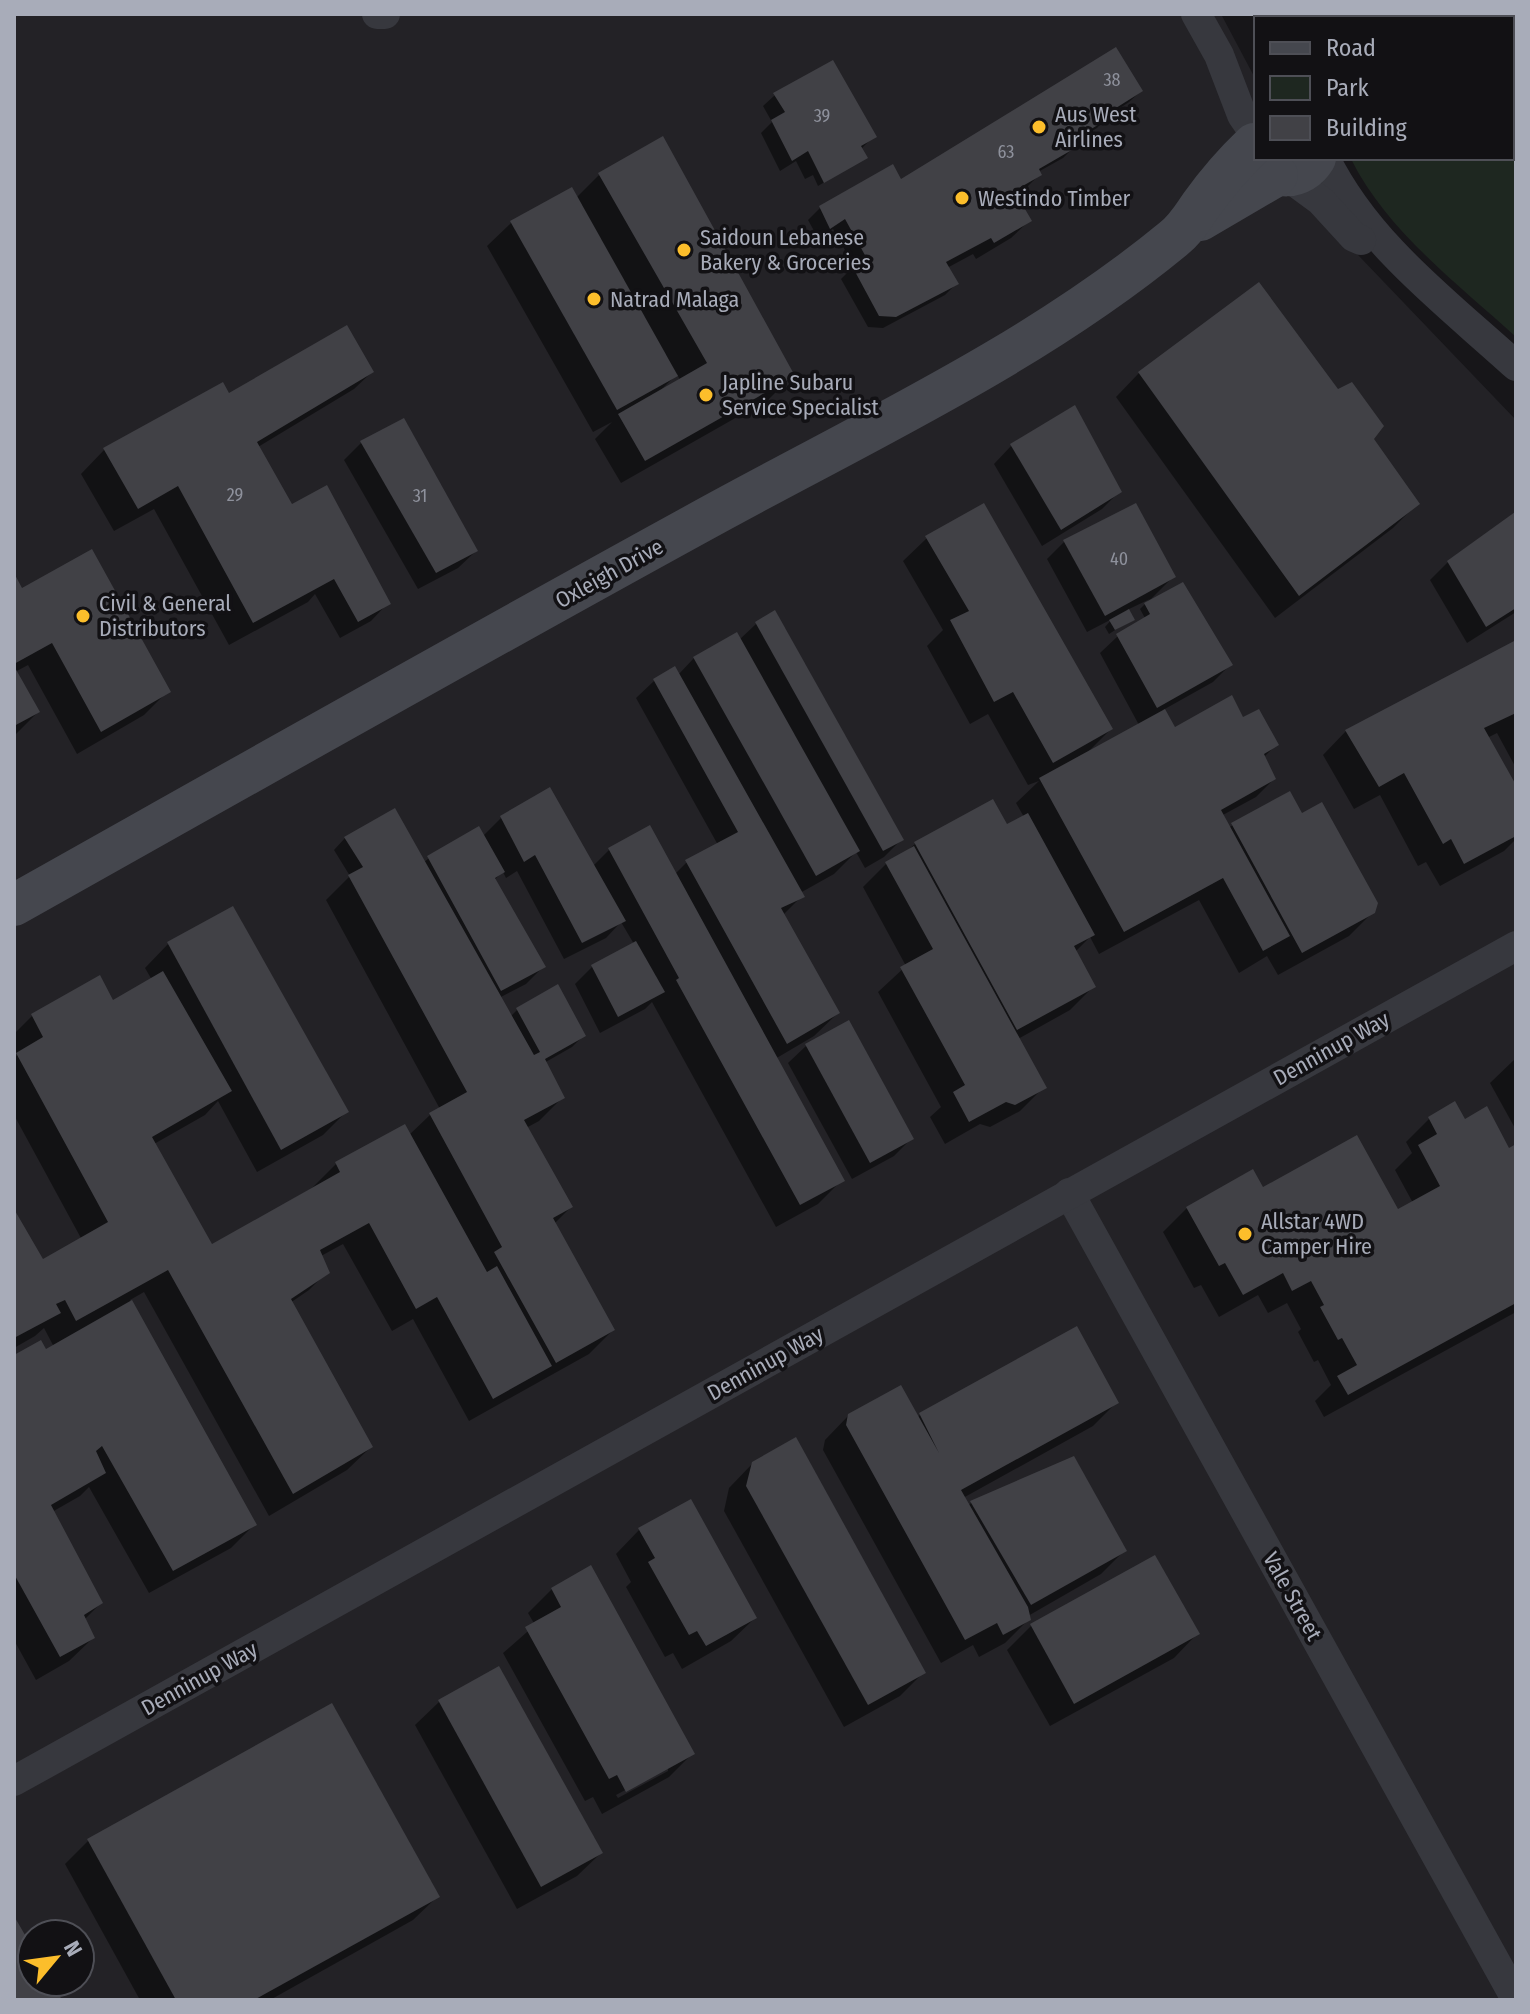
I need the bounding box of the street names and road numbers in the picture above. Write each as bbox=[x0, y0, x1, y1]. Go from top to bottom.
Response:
street label: Oxleigh Drive bbox=[551, 533, 668, 614]
street label: Denninup Way bbox=[1269, 1005, 1394, 1091]
street label: Denninup Way bbox=[703, 1320, 828, 1406]
street label: Vale Street bbox=[1257, 1547, 1328, 1646]
street label: Denninup Way bbox=[137, 1635, 262, 1721]

